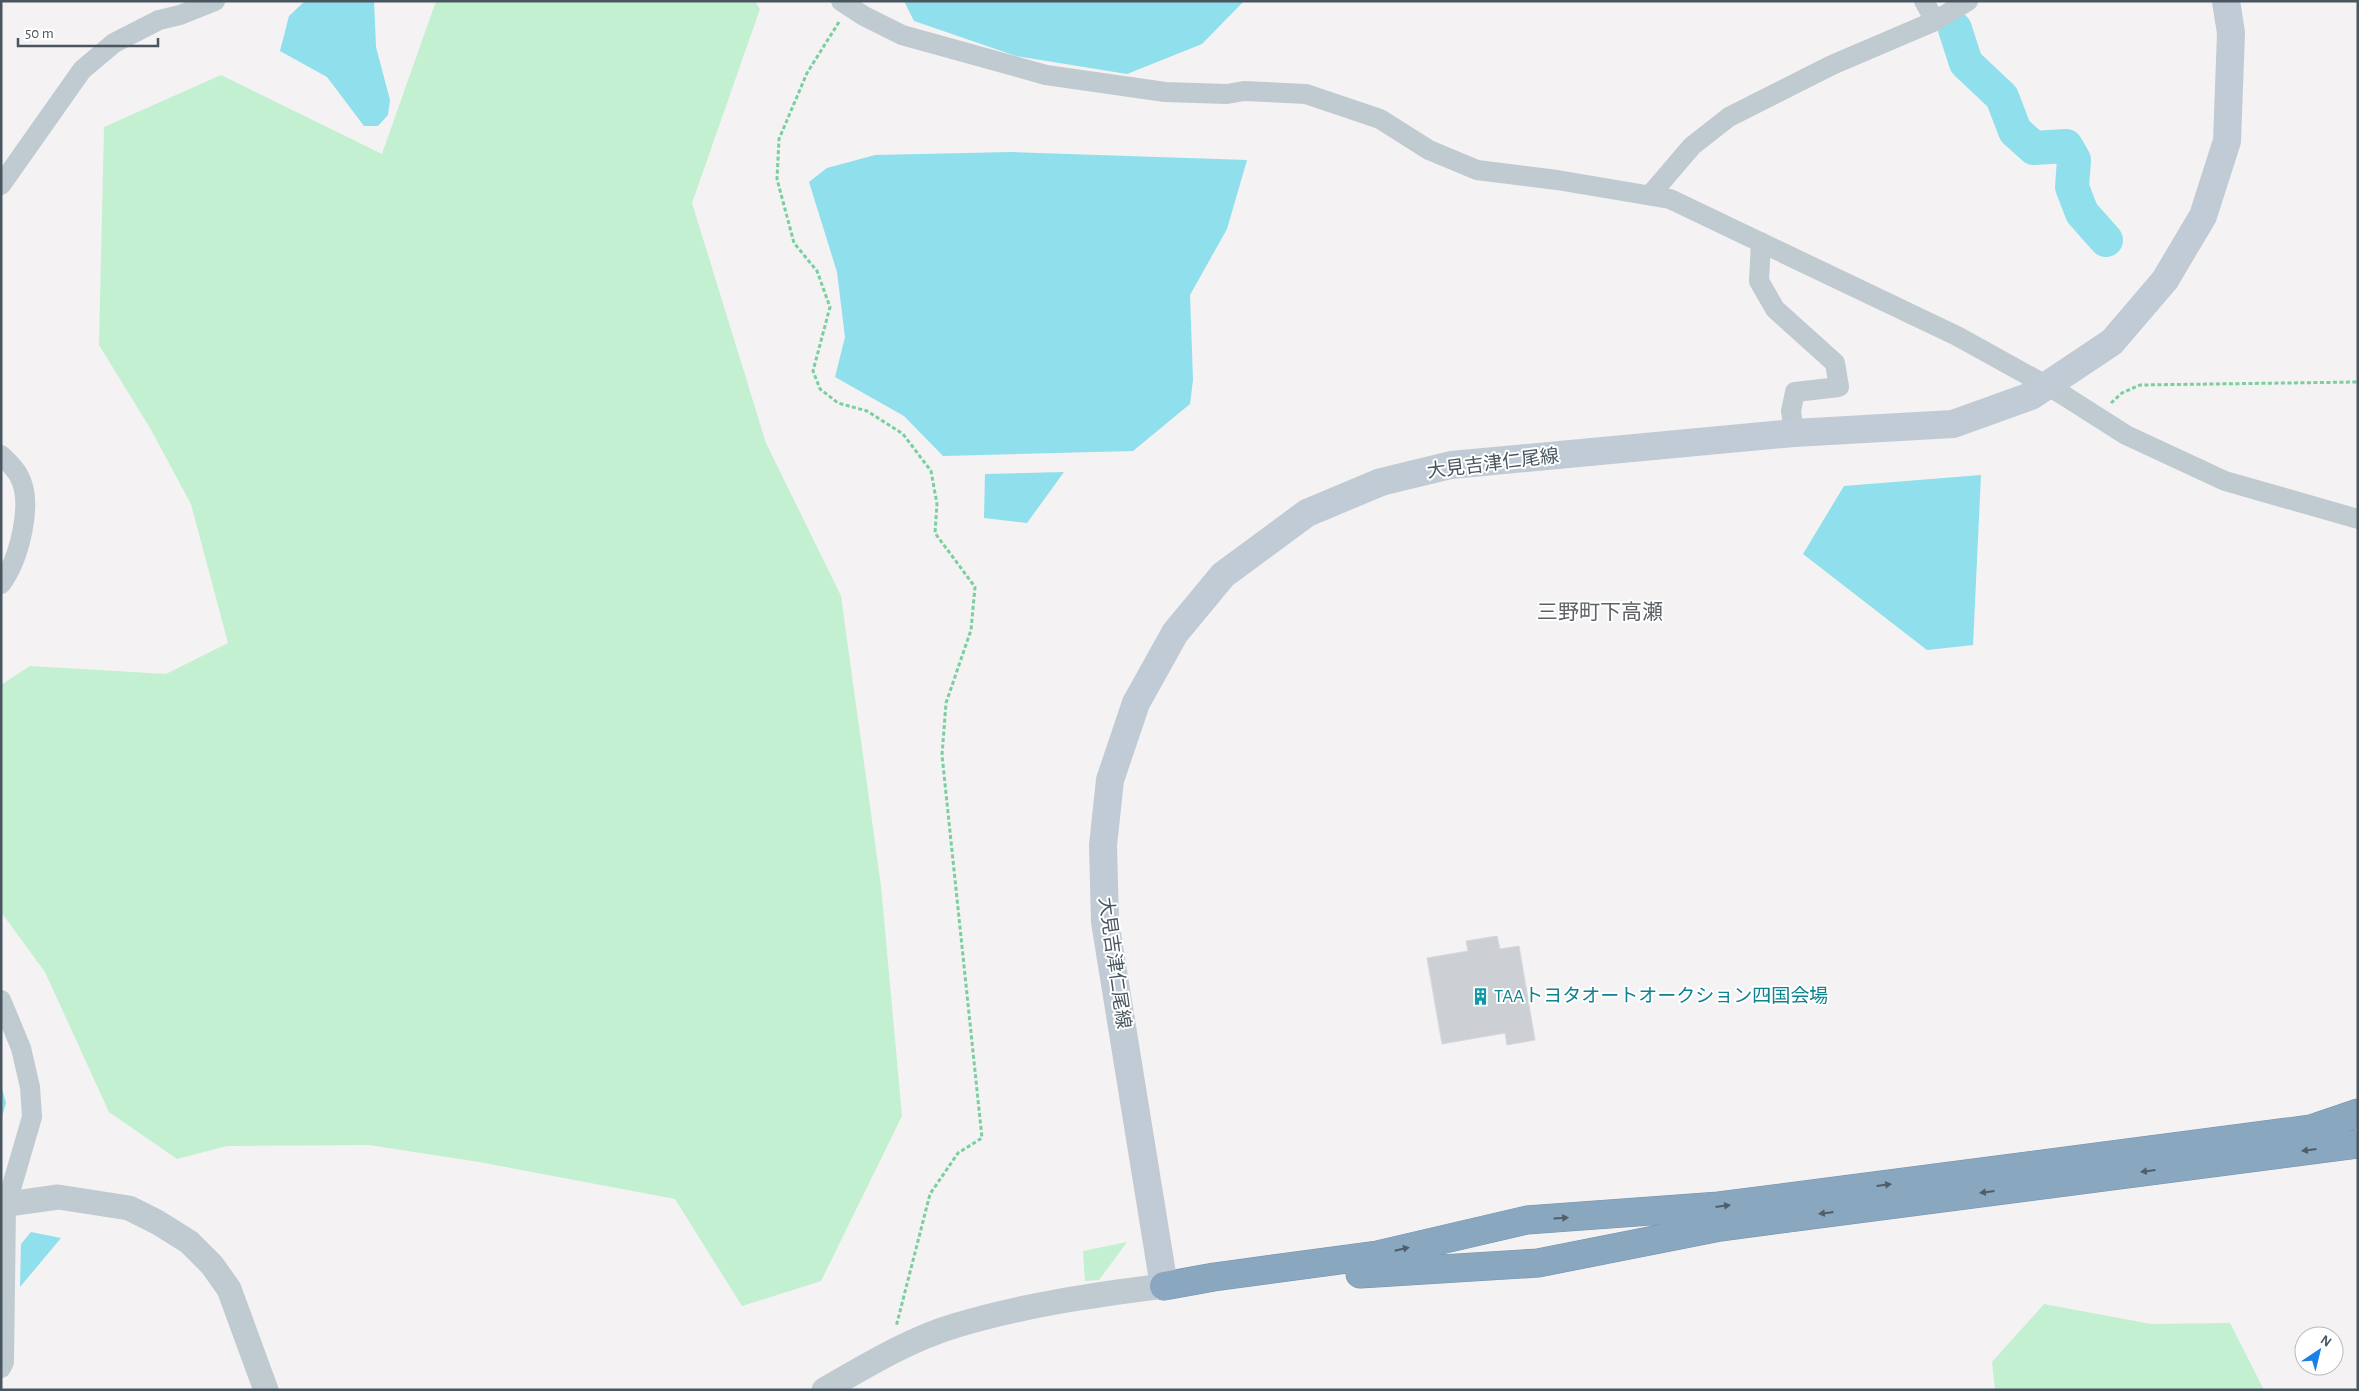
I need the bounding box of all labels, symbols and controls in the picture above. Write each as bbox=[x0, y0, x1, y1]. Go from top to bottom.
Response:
scale bar bbox=[18, 15, 158, 47]
text: 50 m bbox=[25, 26, 54, 41]
street label: 大見吉津仁尾線 bbox=[1426, 445, 1560, 482]
district label: 三野町下高瀬 bbox=[1537, 601, 1663, 623]
street label: 大見吉津仁尾線 bbox=[1095, 896, 1134, 1030]
building icon: TAAトヨタオートオークション四国会場 bbox=[1470, 986, 1490, 1006]
place label: TAAトヨタオートオークション四国会場 bbox=[1494, 986, 1828, 1006]
one-way arrow bbox=[2301, 1146, 2317, 1154]
one-way arrow bbox=[2140, 1167, 2156, 1175]
one-way arrow bbox=[1877, 1181, 1893, 1189]
one-way arrow bbox=[1979, 1188, 1995, 1196]
one-way arrow bbox=[1716, 1202, 1732, 1210]
one-way arrow bbox=[1818, 1209, 1834, 1217]
one-way arrow bbox=[1554, 1213, 1570, 1221]
one-way arrow bbox=[1395, 1245, 1410, 1253]
north arrow bbox=[2294, 1326, 2344, 1376]
text: N bbox=[2318, 1333, 2334, 1350]

